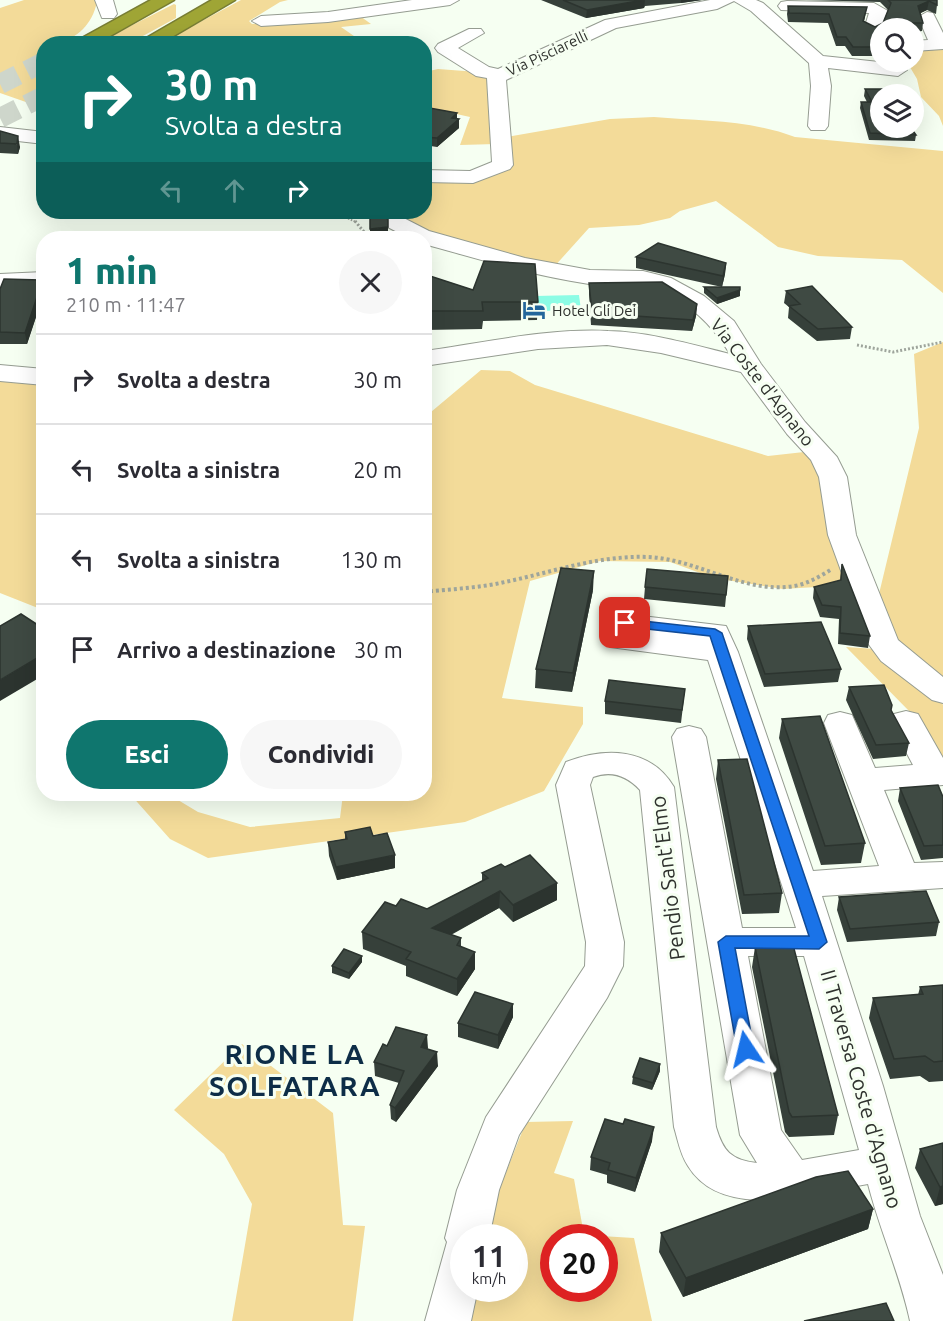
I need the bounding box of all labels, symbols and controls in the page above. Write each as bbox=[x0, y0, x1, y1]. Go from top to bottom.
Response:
map controls bbox=[870, 18, 924, 138]
button: search bbox=[870, 18, 924, 72]
street label: Via Pisciarelli bbox=[504, 27, 590, 79]
icon: right bbox=[66, 60, 144, 138]
text: 30 m bbox=[165, 61, 259, 108]
button: layers bbox=[870, 84, 924, 138]
text: Svolta a destra bbox=[165, 110, 343, 140]
icon: left bbox=[155, 174, 188, 207]
icon: ahead bbox=[218, 174, 251, 207]
icon: right bbox=[281, 174, 314, 207]
text: 1 min bbox=[66, 250, 158, 291]
button: close bbox=[339, 251, 402, 314]
text: 210 m · 11:47 bbox=[66, 293, 186, 316]
hotel icon: Hotel Gli Dei bbox=[521, 297, 547, 323]
place label: Hotel Gli Dei bbox=[552, 302, 636, 319]
street label: Via Coste d'Agnano bbox=[707, 314, 819, 450]
icon: right bbox=[66, 363, 99, 396]
text: Svolta a destra bbox=[117, 367, 271, 392]
text: 30 m bbox=[353, 367, 402, 392]
icon: left bbox=[66, 453, 99, 486]
text: Svolta a sinistra bbox=[117, 457, 280, 482]
text: 20 m bbox=[353, 457, 402, 482]
icon: left bbox=[66, 543, 99, 576]
text: Svolta a sinistra bbox=[117, 547, 280, 572]
text: 130 m bbox=[341, 547, 402, 572]
pin bbox=[599, 597, 650, 648]
icon: arrive bbox=[608, 606, 641, 639]
icon: arrive bbox=[66, 633, 99, 666]
text: Arrivo a destinazione bbox=[117, 637, 336, 662]
text: 30 m bbox=[354, 637, 403, 662]
button: Esci bbox=[66, 720, 228, 789]
button: Condividi bbox=[240, 720, 402, 789]
street label: Pendio Sant'Elmo bbox=[645, 795, 689, 961]
street label: II Traversa Coste d'Agnano bbox=[816, 967, 908, 1211]
position arrow bbox=[714, 1017, 778, 1081]
district label: RIONE LA SOLFATARA bbox=[209, 1038, 381, 1101]
speed limit sign: 20 bbox=[540, 1224, 618, 1302]
text: 11 bbox=[472, 1239, 506, 1273]
text: km/h bbox=[472, 1270, 506, 1287]

